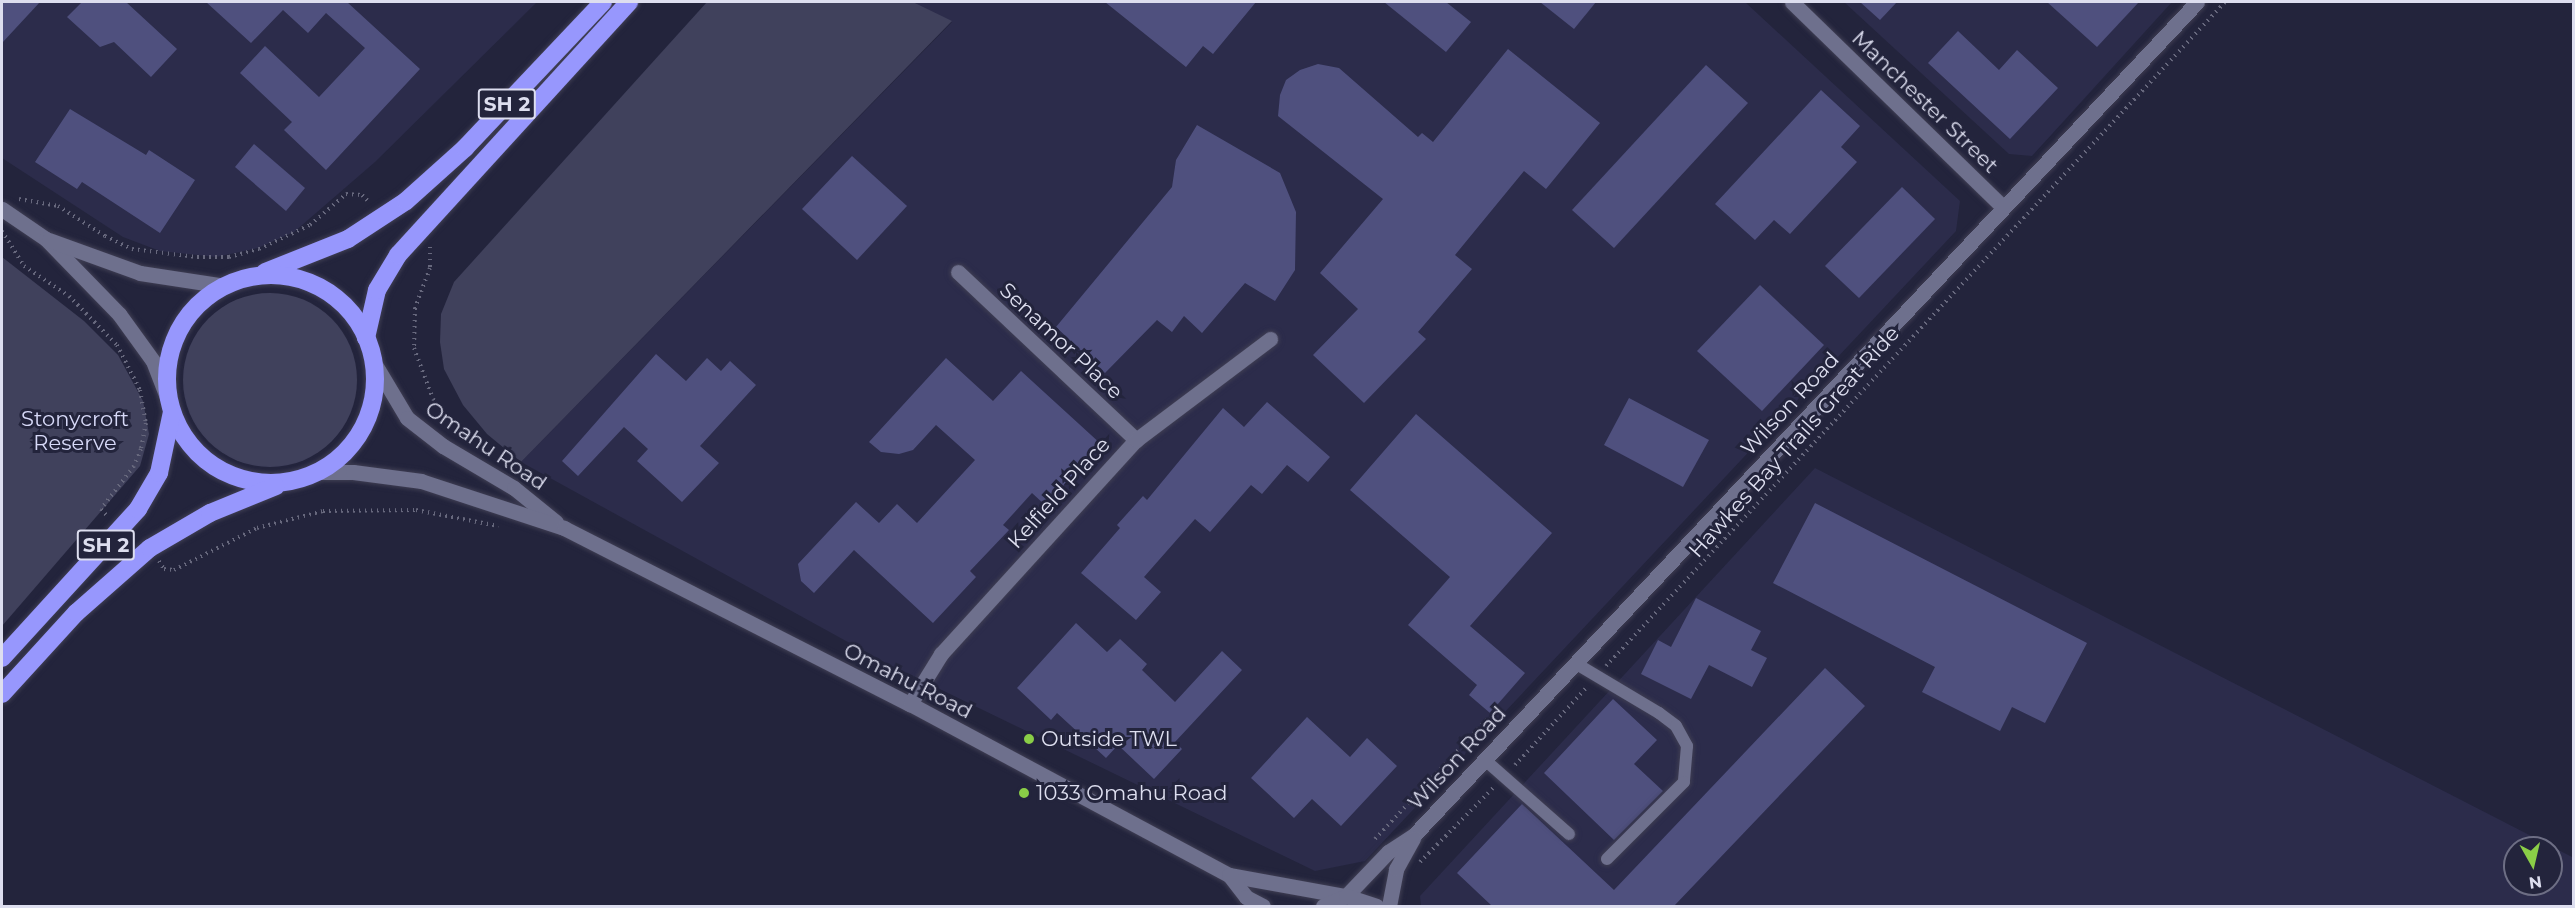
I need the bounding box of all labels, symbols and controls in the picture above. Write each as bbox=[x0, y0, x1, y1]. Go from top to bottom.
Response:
street label: Manchester Street bbox=[1847, 26, 2003, 178]
road number: SH 2 bbox=[477, 87, 537, 121]
street label: Senamor Place bbox=[994, 278, 1128, 404]
street label: Hawkes Bay Trails Great Ride bbox=[1683, 321, 1905, 563]
street label: Wilson Road bbox=[1736, 347, 1844, 461]
street label: Omahu Road bbox=[421, 396, 551, 496]
park label: Stonycroft Reserve bbox=[21, 406, 129, 456]
street label: Kelfield Place bbox=[1003, 432, 1115, 554]
road number: SH 2 bbox=[76, 528, 136, 562]
street label: Omahu Road bbox=[839, 638, 977, 724]
street label: Wilson Road bbox=[1403, 701, 1511, 815]
place label: Outside TWL bbox=[1041, 726, 1177, 752]
marker: Outside TWL bbox=[1022, 732, 1036, 746]
place label: 1033 Omahu Road bbox=[1036, 780, 1227, 806]
marker: 1033 Omahu Road bbox=[1017, 786, 1031, 800]
north arrow bbox=[2503, 836, 2563, 896]
text: N bbox=[2528, 872, 2543, 893]

